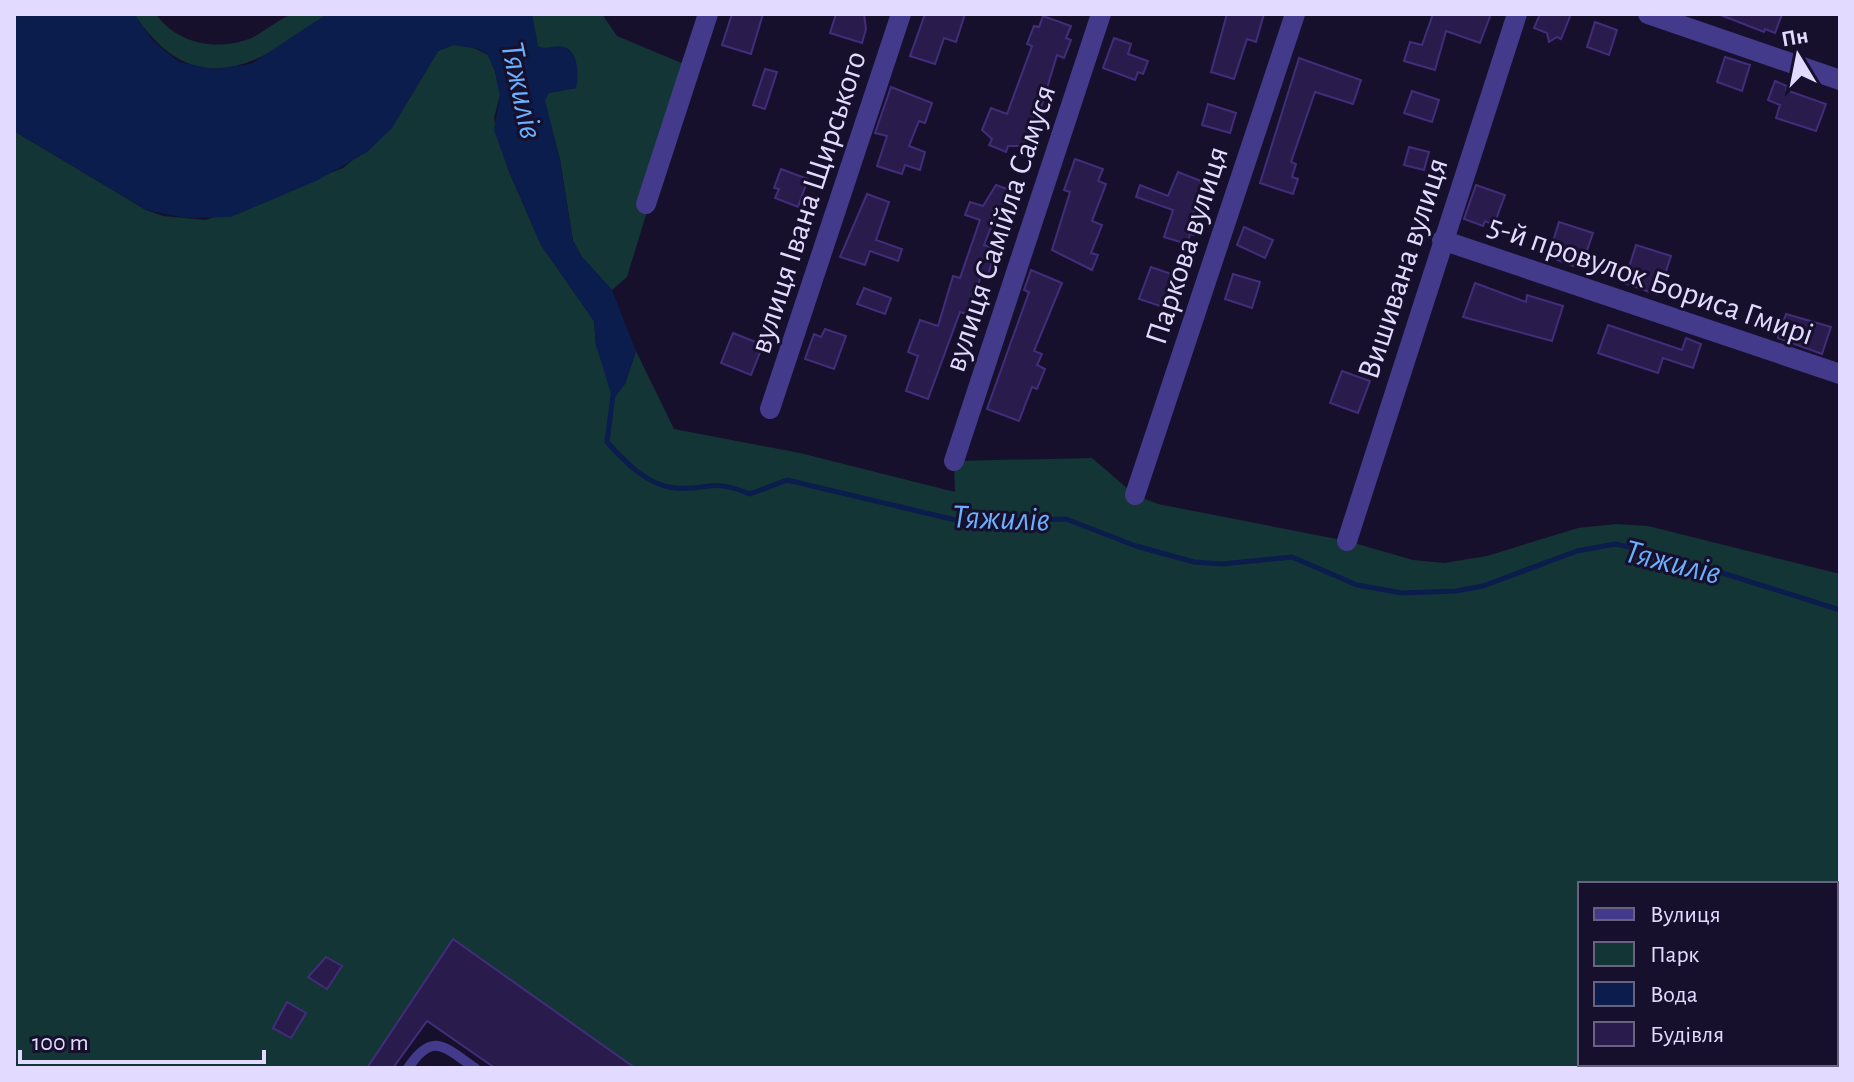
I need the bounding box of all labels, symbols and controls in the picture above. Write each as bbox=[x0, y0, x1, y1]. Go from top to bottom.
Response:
north arrow bbox=[1758, 16, 1838, 96]
text: Пн bbox=[1780, 24, 1810, 50]
water label: Тяжилів bbox=[494, 39, 548, 142]
street label: вулиця Івана Щирського bbox=[744, 47, 872, 357]
street label: вулиця Самійла Самуся bbox=[938, 81, 1061, 376]
street label: Паркова вулиця bbox=[1140, 142, 1234, 348]
street label: Вишивана вулиця bbox=[1352, 154, 1454, 383]
street label: 5-й провулок Бориса Гмирі bbox=[1484, 209, 1817, 351]
water label: Тяжилів bbox=[951, 500, 1051, 538]
water label: Тяжилів bbox=[1621, 535, 1724, 591]
legend bbox=[1578, 882, 1838, 1066]
text: Вулиця bbox=[1650, 903, 1721, 927]
text: Парк bbox=[1650, 943, 1699, 967]
text: Вода bbox=[1650, 983, 1698, 1007]
scale bar bbox=[20, 1014, 264, 1064]
text: Будівля bbox=[1650, 1023, 1724, 1047]
text: 100 m bbox=[32, 1031, 89, 1055]

